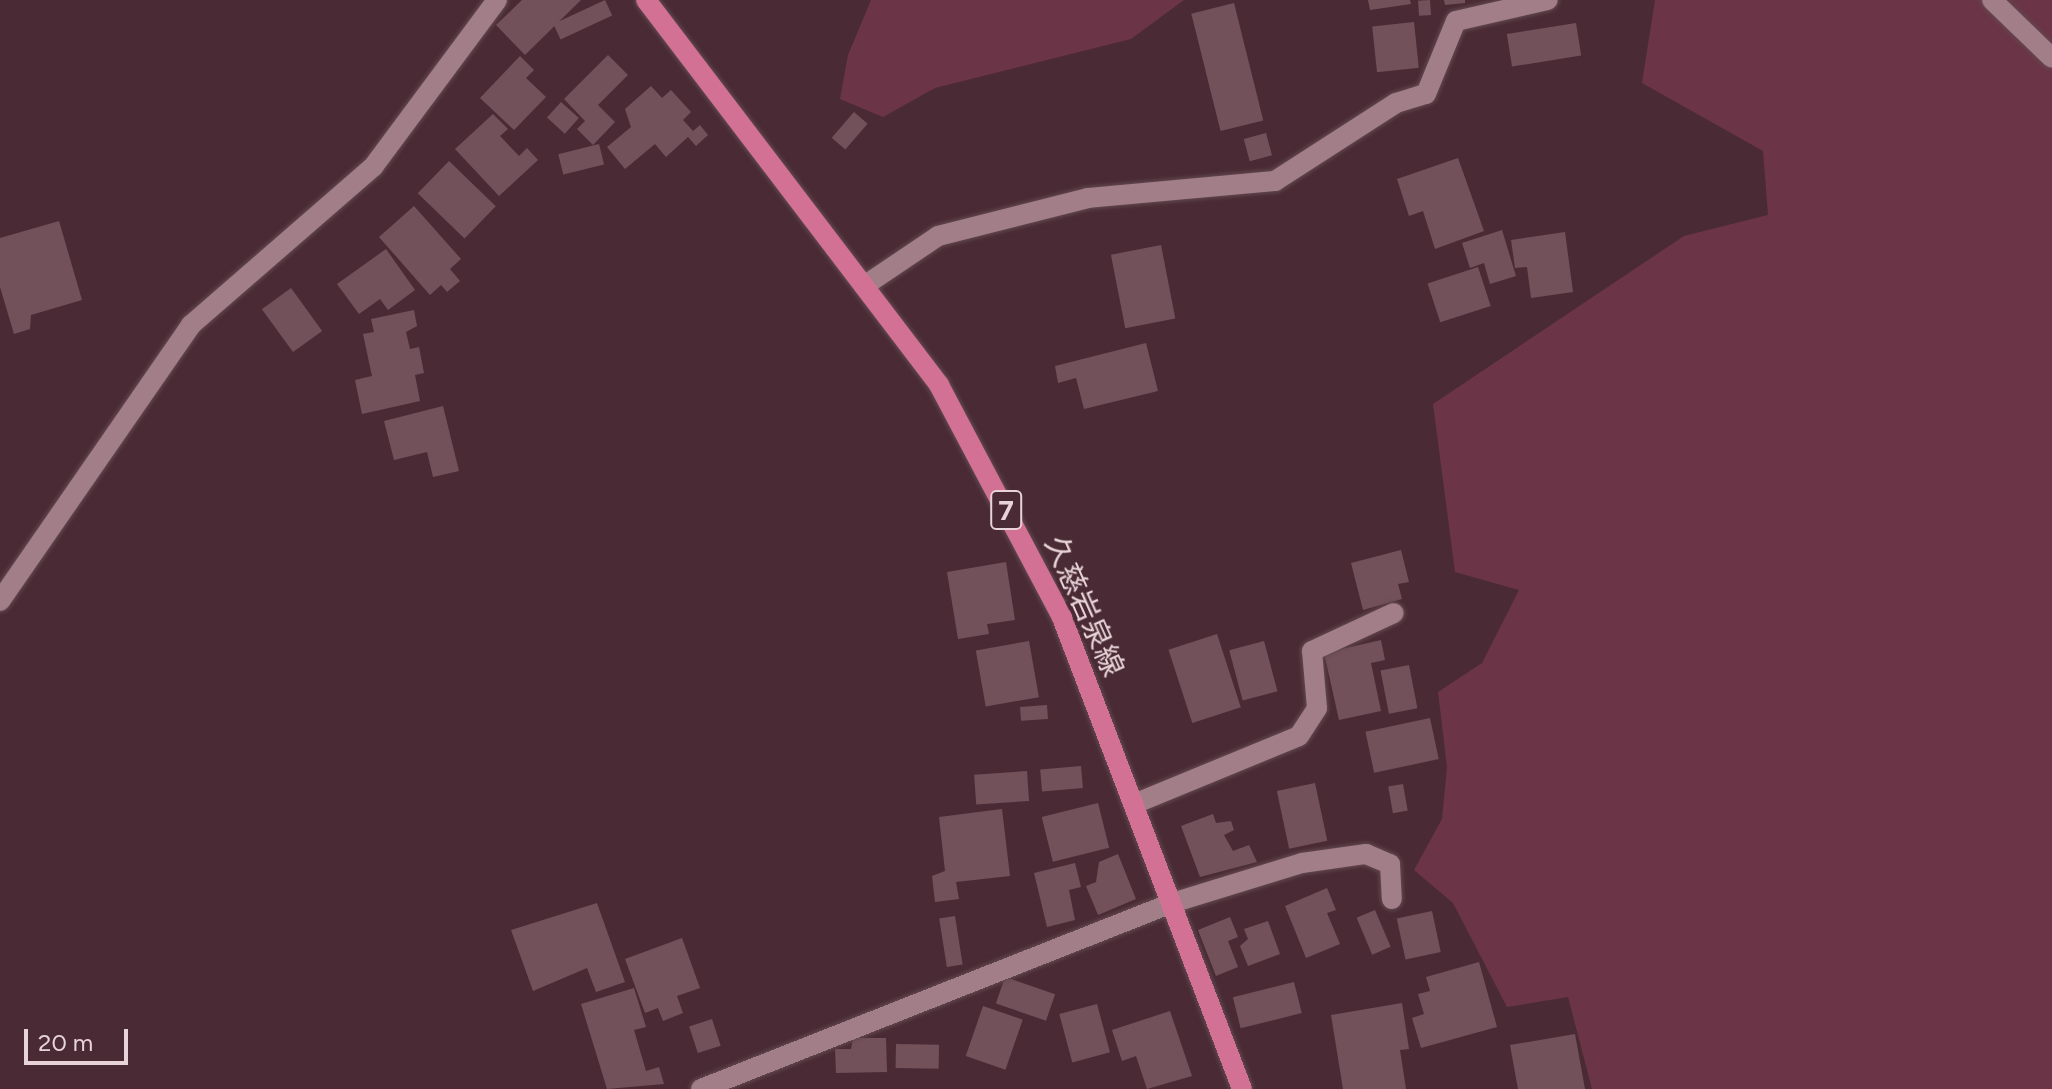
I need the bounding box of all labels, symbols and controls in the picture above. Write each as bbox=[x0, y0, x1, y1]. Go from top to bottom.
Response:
road number: 7 bbox=[990, 486, 1022, 534]
street label: 久慈岩泉線 bbox=[1037, 530, 1131, 682]
scale bar bbox=[28, 1013, 132, 1063]
text: 20 m bbox=[38, 1028, 93, 1057]

